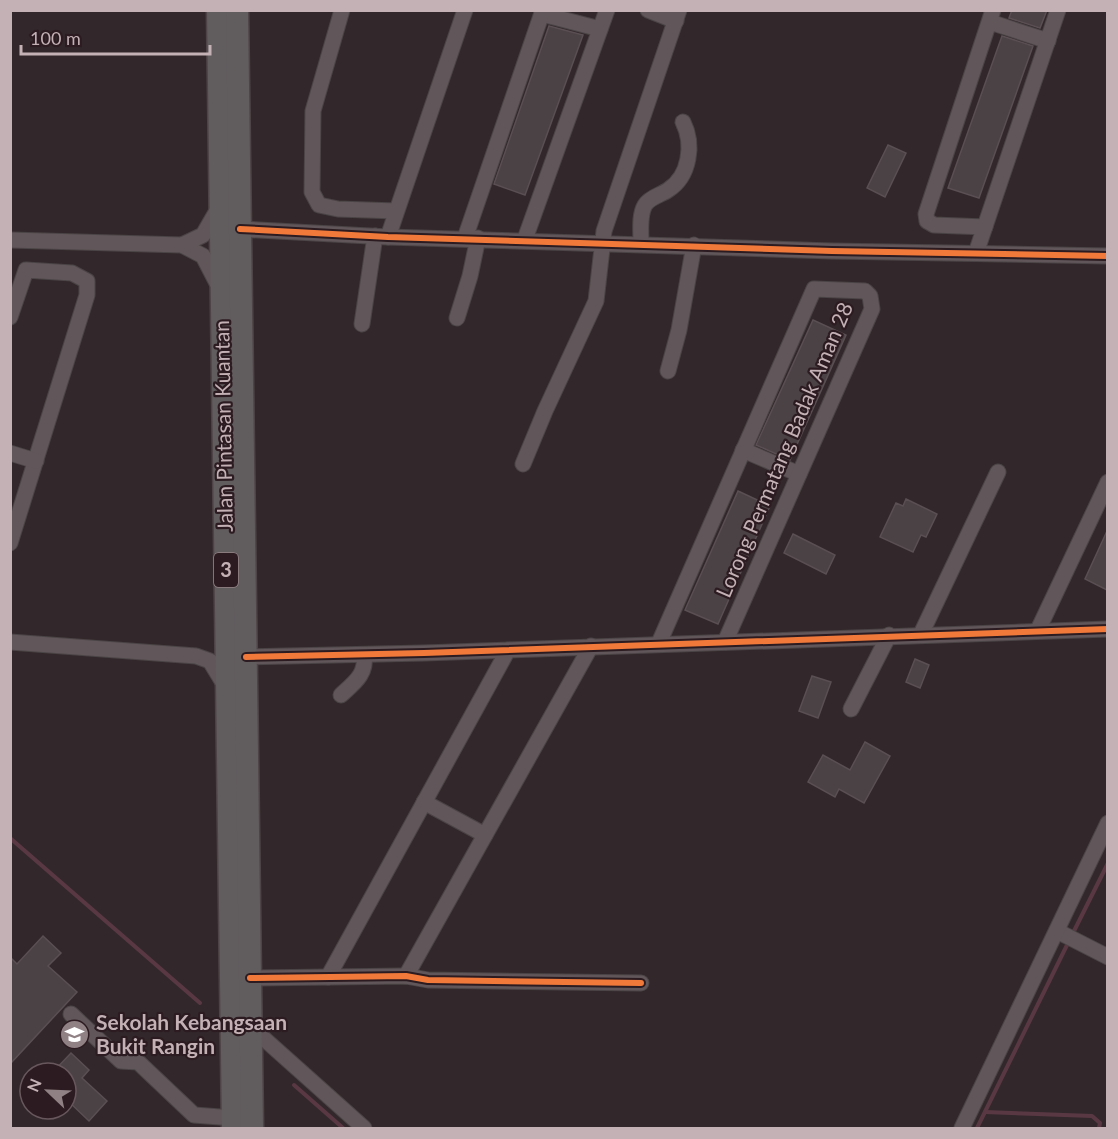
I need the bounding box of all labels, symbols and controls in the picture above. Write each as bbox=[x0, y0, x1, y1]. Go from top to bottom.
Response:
scale bar bbox=[21, 18, 210, 56]
text: 100 m bbox=[30, 27, 81, 49]
street label: Lorong Permatang Badak Aman 28 bbox=[710, 298, 857, 601]
street label: Jalan Pintasan Kuantan bbox=[208, 320, 237, 532]
road number: 3 bbox=[214, 553, 238, 587]
place label: Sekolah Kebangsaan Bukit Rangin bbox=[96, 1009, 287, 1058]
school or university icon: Sekolah Kebangsaan Bukit Rangin bbox=[59, 1019, 91, 1051]
north arrow bbox=[18, 1061, 78, 1121]
text: N bbox=[23, 1076, 45, 1094]

